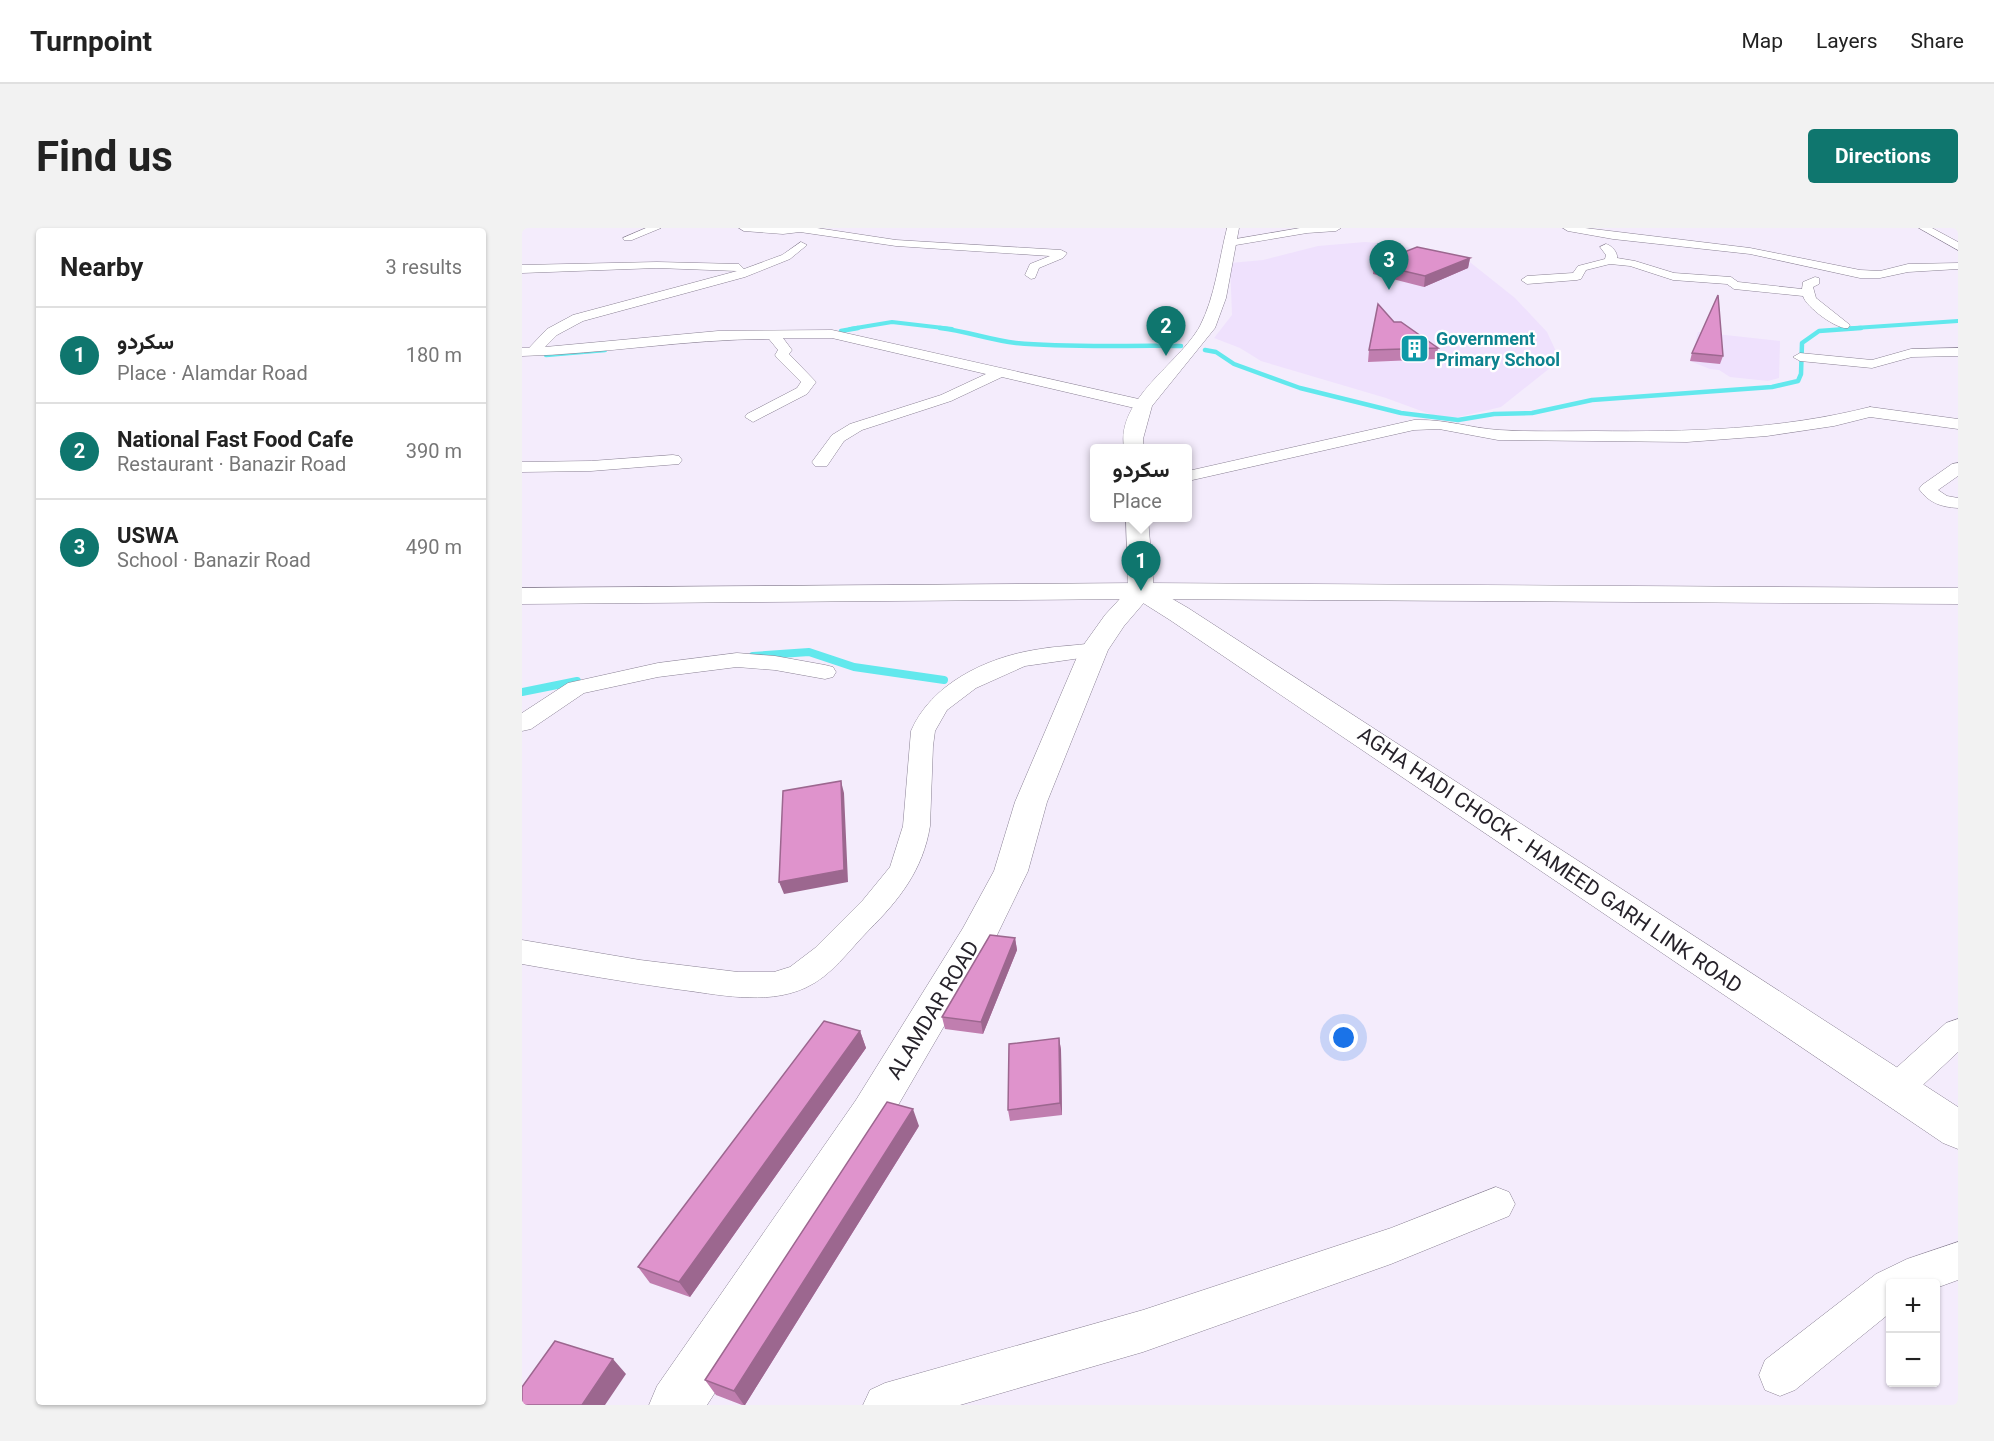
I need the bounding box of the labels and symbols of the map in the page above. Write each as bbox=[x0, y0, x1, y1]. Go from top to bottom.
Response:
pin: 3 bbox=[1370, 241, 1408, 290]
pin: 2 bbox=[1146, 306, 1186, 356]
place label: Government Primary School bbox=[1436, 328, 1560, 370]
building icon: Government Primary School bbox=[1399, 332, 1431, 364]
pin: 1 bbox=[1122, 542, 1160, 591]
street label: AGHA HADI CHOCK - HAMEED GARH LINK ROAD bbox=[1353, 722, 1747, 998]
street label: ALAMDAR ROAD bbox=[882, 936, 984, 1084]
your location bbox=[1329, 1023, 1358, 1052]

